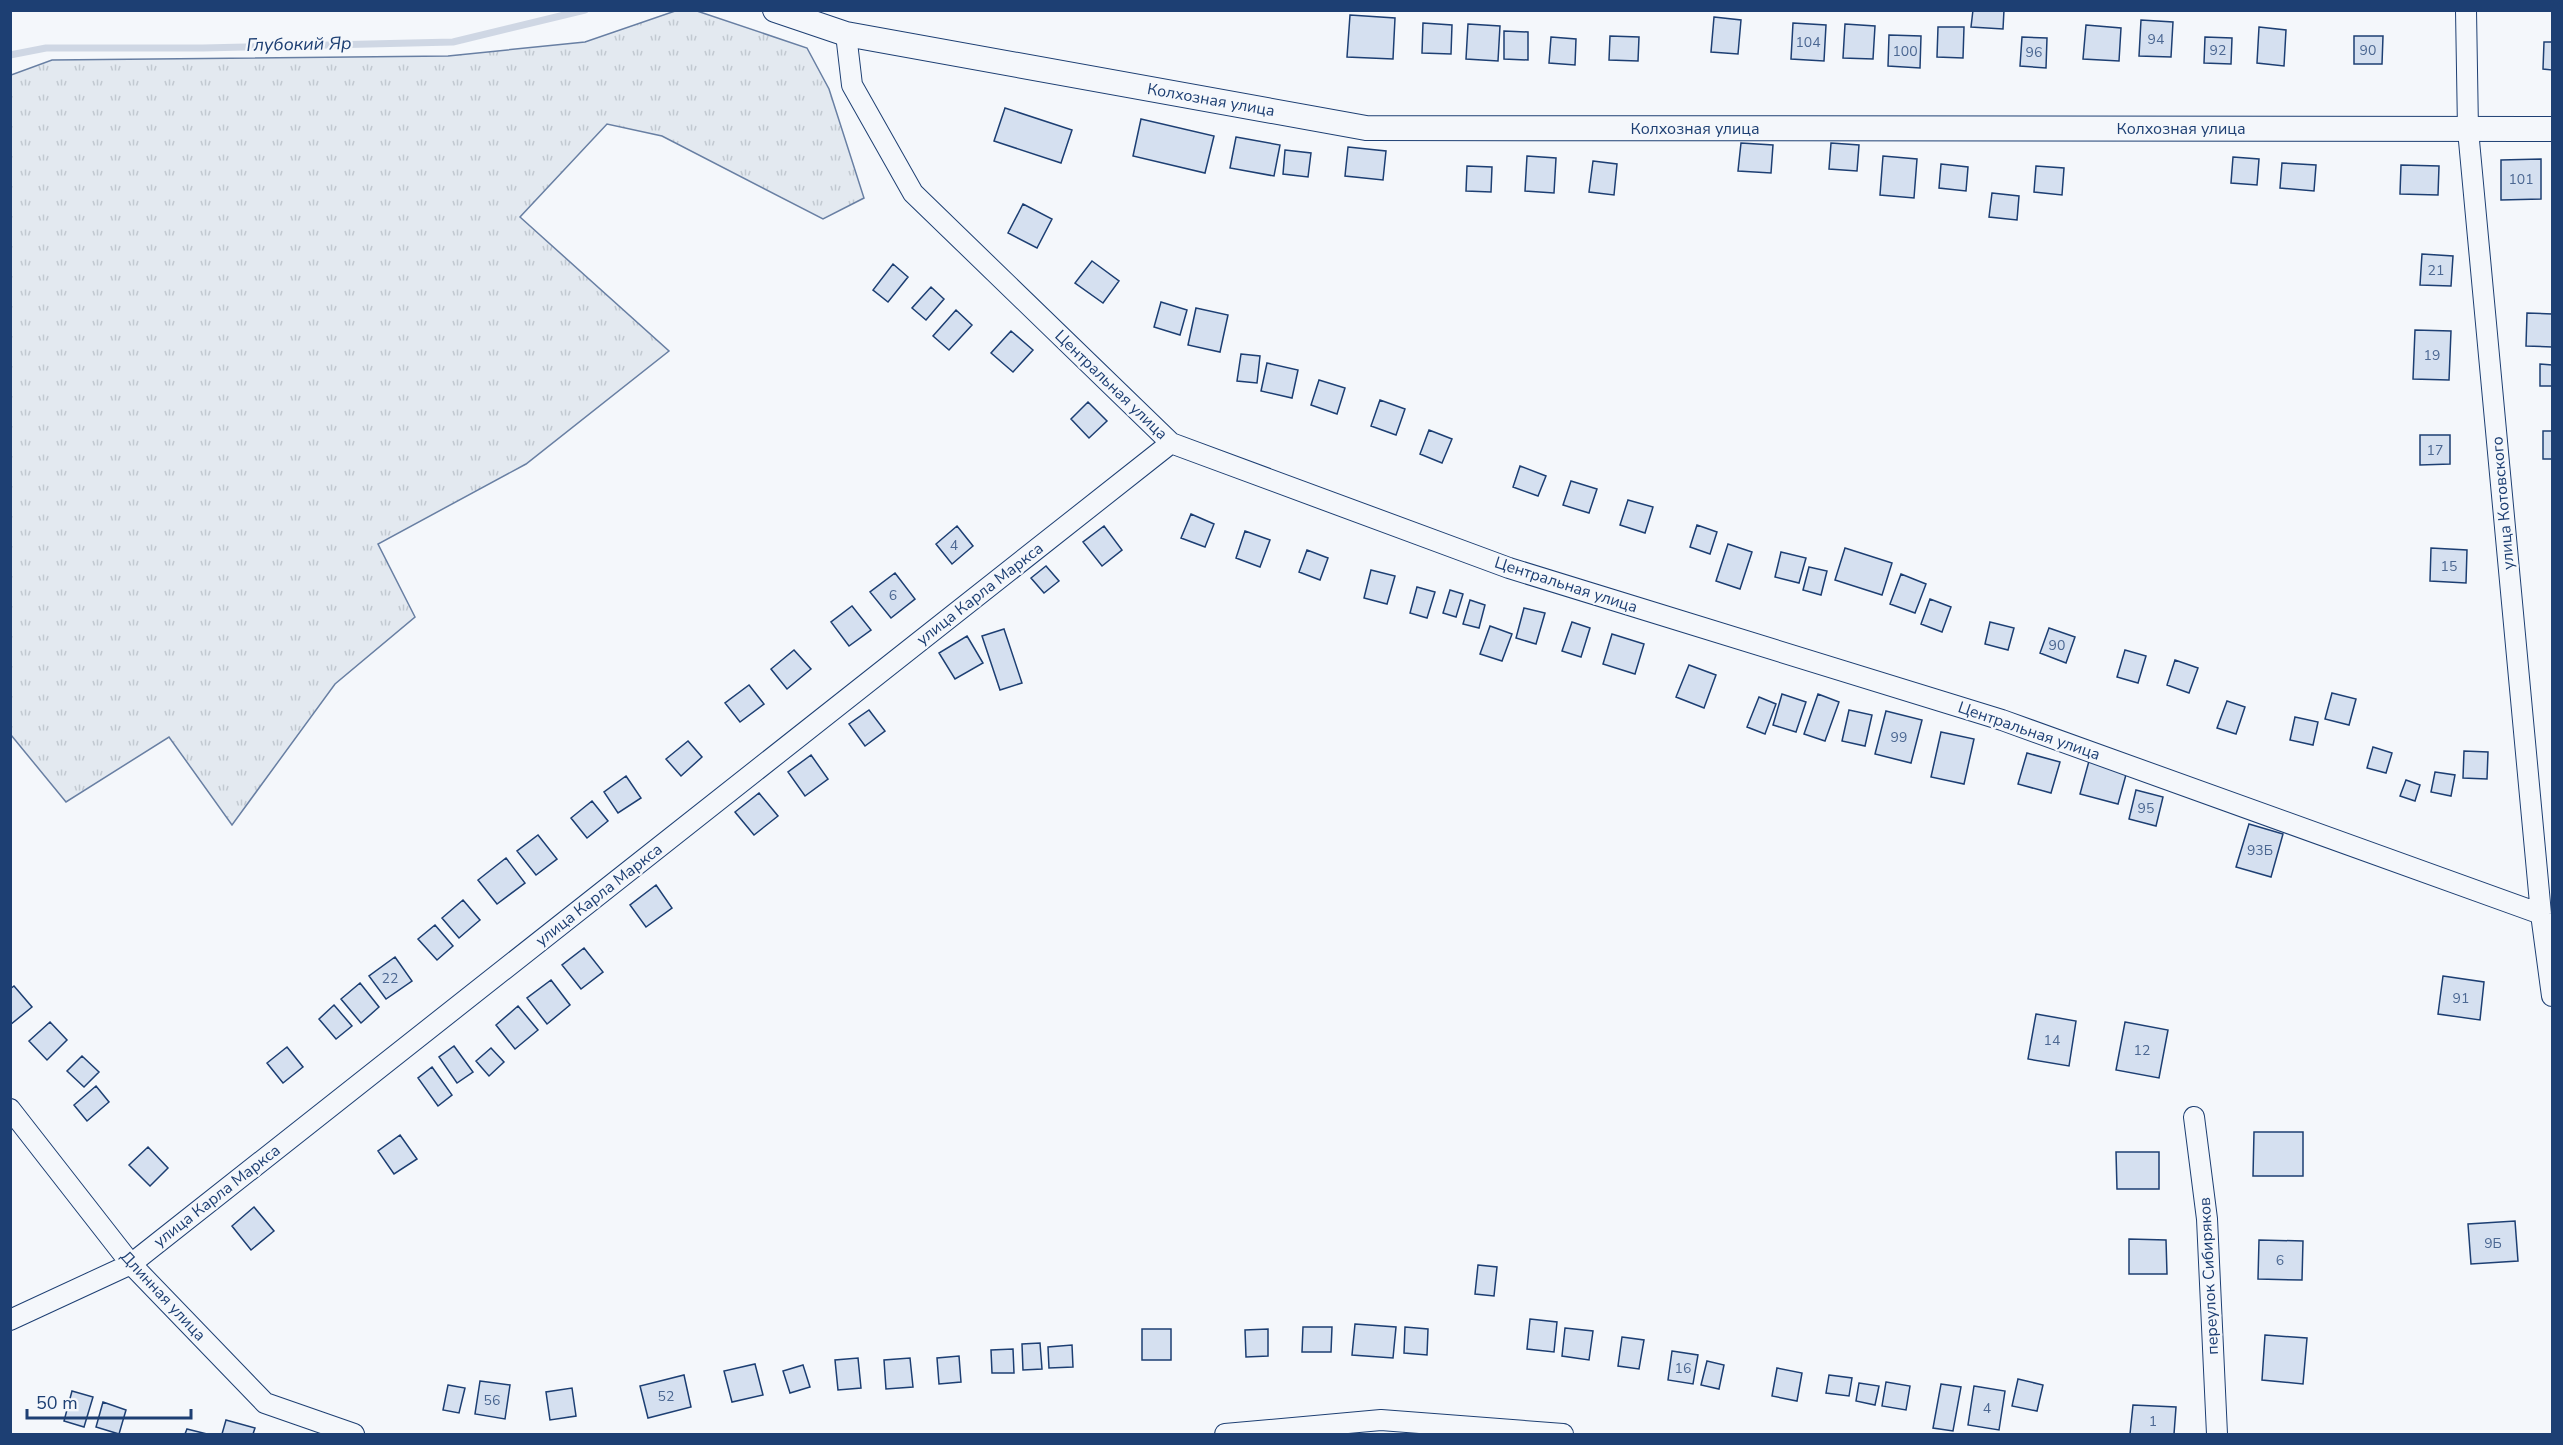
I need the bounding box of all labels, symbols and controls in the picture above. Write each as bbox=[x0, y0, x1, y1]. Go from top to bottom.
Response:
house number: 94 bbox=[2148, 30, 2164, 49]
water label: Глубокий Яр bbox=[246, 31, 352, 57]
house number: 104 bbox=[1795, 33, 1821, 52]
house number: 92 bbox=[2210, 41, 2226, 60]
house number: 90 bbox=[2360, 41, 2376, 60]
house number: 100 bbox=[1892, 42, 1918, 61]
house number: 96 bbox=[2026, 43, 2042, 62]
street label: Колхозная улица bbox=[1146, 78, 1276, 122]
street label: Колхозная улица bbox=[1630, 118, 1760, 140]
street label: Колхозная улица bbox=[2116, 118, 2246, 140]
house number: 101 bbox=[2508, 170, 2534, 189]
house number: 21 bbox=[2428, 261, 2444, 280]
street label: Центральная улица bbox=[1050, 325, 1172, 445]
house number: 19 bbox=[2424, 346, 2440, 365]
street label: улица Котовского bbox=[2486, 435, 2520, 571]
house number: 17 bbox=[2427, 441, 2443, 460]
house number: 4 bbox=[950, 536, 958, 555]
street label: улица Карла Маркса bbox=[912, 538, 1048, 650]
street label: Центральная улица bbox=[1492, 552, 1640, 618]
house number: 15 bbox=[2441, 557, 2457, 576]
house number: 6 bbox=[889, 586, 897, 605]
house number: 90 bbox=[2049, 636, 2065, 655]
street label: Центральная улица bbox=[1955, 696, 2103, 766]
house number: 99 bbox=[1891, 728, 1907, 747]
house number: 95 bbox=[2138, 799, 2154, 818]
street label: улица Карла Маркса bbox=[531, 839, 667, 951]
house number: 93Б bbox=[2247, 841, 2273, 860]
house number: 22 bbox=[382, 969, 398, 988]
house number: 91 bbox=[2453, 989, 2469, 1008]
house number: 14 bbox=[2044, 1031, 2060, 1050]
house number: 12 bbox=[2134, 1041, 2150, 1060]
street label: улица Карла Маркса bbox=[149, 1140, 285, 1252]
street label: переулок Сибиряков bbox=[2194, 1196, 2224, 1355]
house number: 9Б bbox=[2484, 1234, 2502, 1253]
street label: Длинная улица bbox=[115, 1246, 211, 1346]
house number: 6 bbox=[2276, 1251, 2284, 1270]
house number: 16 bbox=[1675, 1359, 1691, 1378]
scale bar bbox=[27, 1382, 190, 1420]
house number: 52 bbox=[658, 1387, 674, 1406]
text: 50 m bbox=[36, 1391, 78, 1415]
house number: 56 bbox=[484, 1391, 500, 1410]
house number: 4 bbox=[1983, 1399, 1991, 1418]
house number: 1 bbox=[2149, 1412, 2157, 1431]

